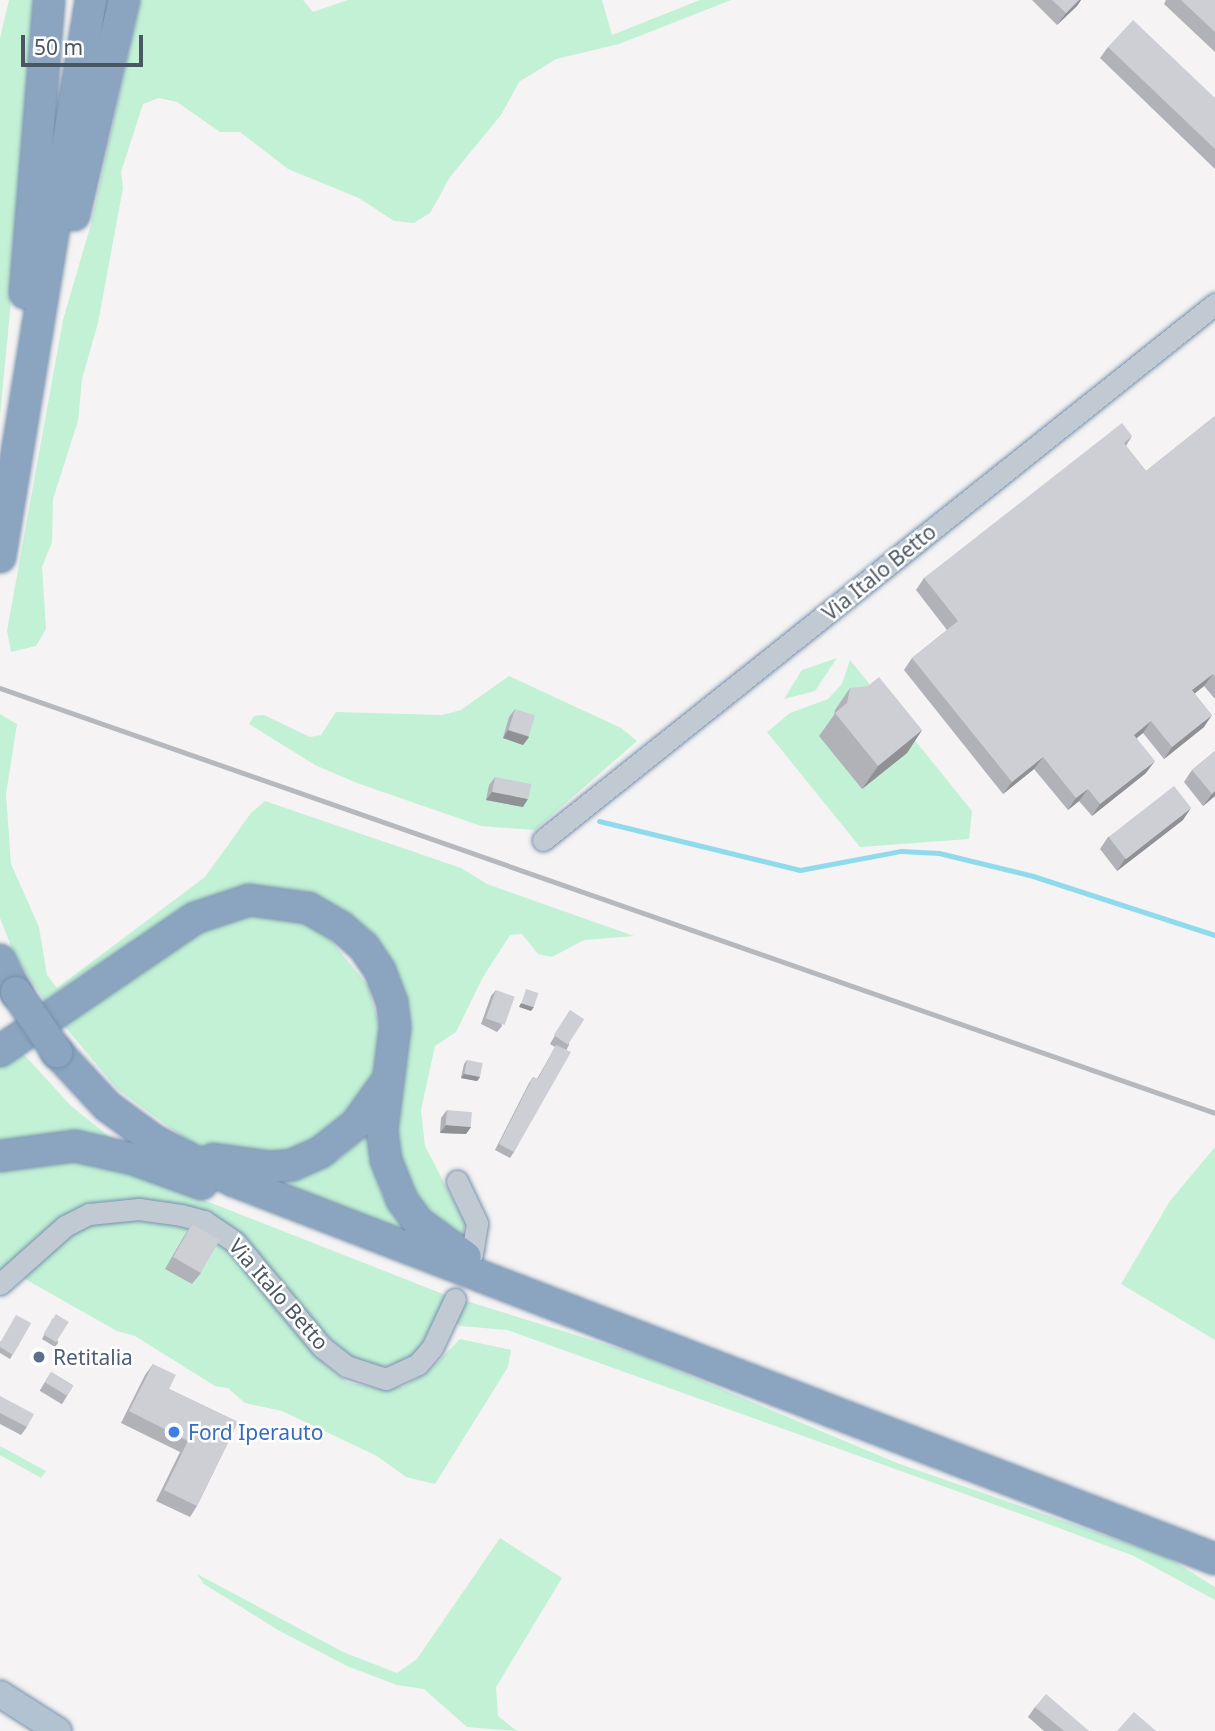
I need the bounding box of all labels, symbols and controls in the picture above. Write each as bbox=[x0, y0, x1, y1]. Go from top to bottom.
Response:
scale bar bbox=[24, 21, 147, 65]
text: 50 m bbox=[34, 33, 83, 61]
street label: Via Italo Betto bbox=[817, 519, 941, 625]
street label: Via Italo Betto bbox=[224, 1233, 334, 1355]
place label: Retitalia bbox=[53, 1344, 133, 1370]
marker: Retitalia bbox=[31, 1349, 47, 1365]
place label: Ford Iperauto bbox=[188, 1419, 323, 1445]
marker: Ford Iperauto bbox=[166, 1424, 182, 1440]

